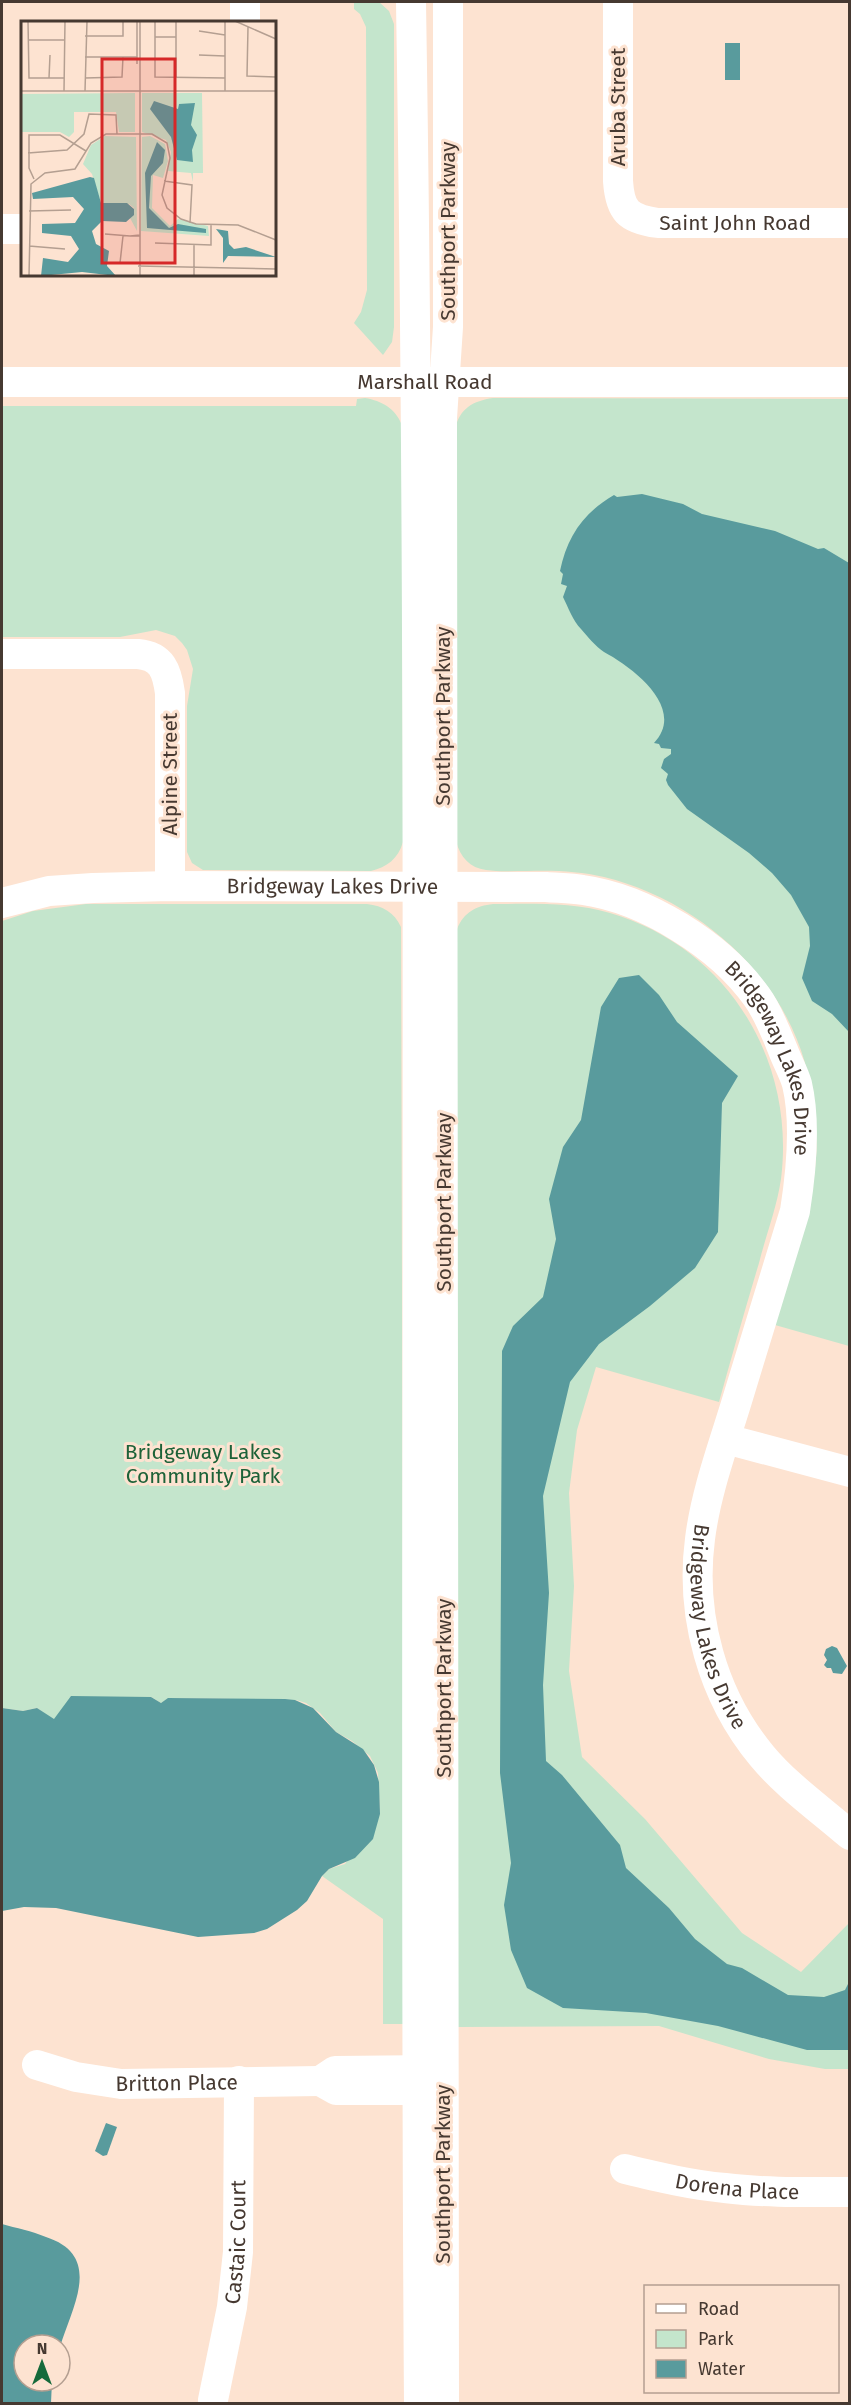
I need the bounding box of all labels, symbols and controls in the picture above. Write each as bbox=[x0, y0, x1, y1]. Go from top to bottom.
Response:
inset map bbox=[21, 21, 276, 276]
street label: Aruba Street bbox=[605, 47, 631, 166]
street label: Southport Parkway bbox=[435, 141, 461, 321]
street label: Saint John Road bbox=[659, 210, 811, 236]
street label: Marshall Road bbox=[357, 369, 493, 395]
street label: Southport Parkway bbox=[430, 626, 456, 806]
street label: Alpine Street bbox=[157, 712, 183, 835]
street label: Bridgeway Lakes Drive bbox=[226, 873, 438, 900]
street label: Bridgeway Lakes Drive bbox=[719, 955, 815, 1156]
street label: Southport Parkway bbox=[431, 1112, 457, 1292]
park label: Bridgeway Lakes Community Park bbox=[125, 1439, 282, 1489]
street label: Bridgeway Lakes Drive bbox=[685, 1522, 752, 1734]
street label: Southport Parkway bbox=[431, 1598, 457, 1778]
street label: Britton Place bbox=[115, 2069, 238, 2097]
street label: Southport Parkway bbox=[430, 2084, 456, 2264]
street label: Dorena Place bbox=[673, 2168, 799, 2205]
street label: Castaic Court bbox=[219, 2179, 251, 2306]
legend bbox=[644, 2285, 839, 2393]
text: Road bbox=[698, 2298, 740, 2320]
text: Park bbox=[698, 2328, 734, 2350]
north arrow bbox=[12, 2333, 72, 2393]
text: N bbox=[37, 2339, 47, 2358]
text: Water bbox=[698, 2358, 745, 2380]

